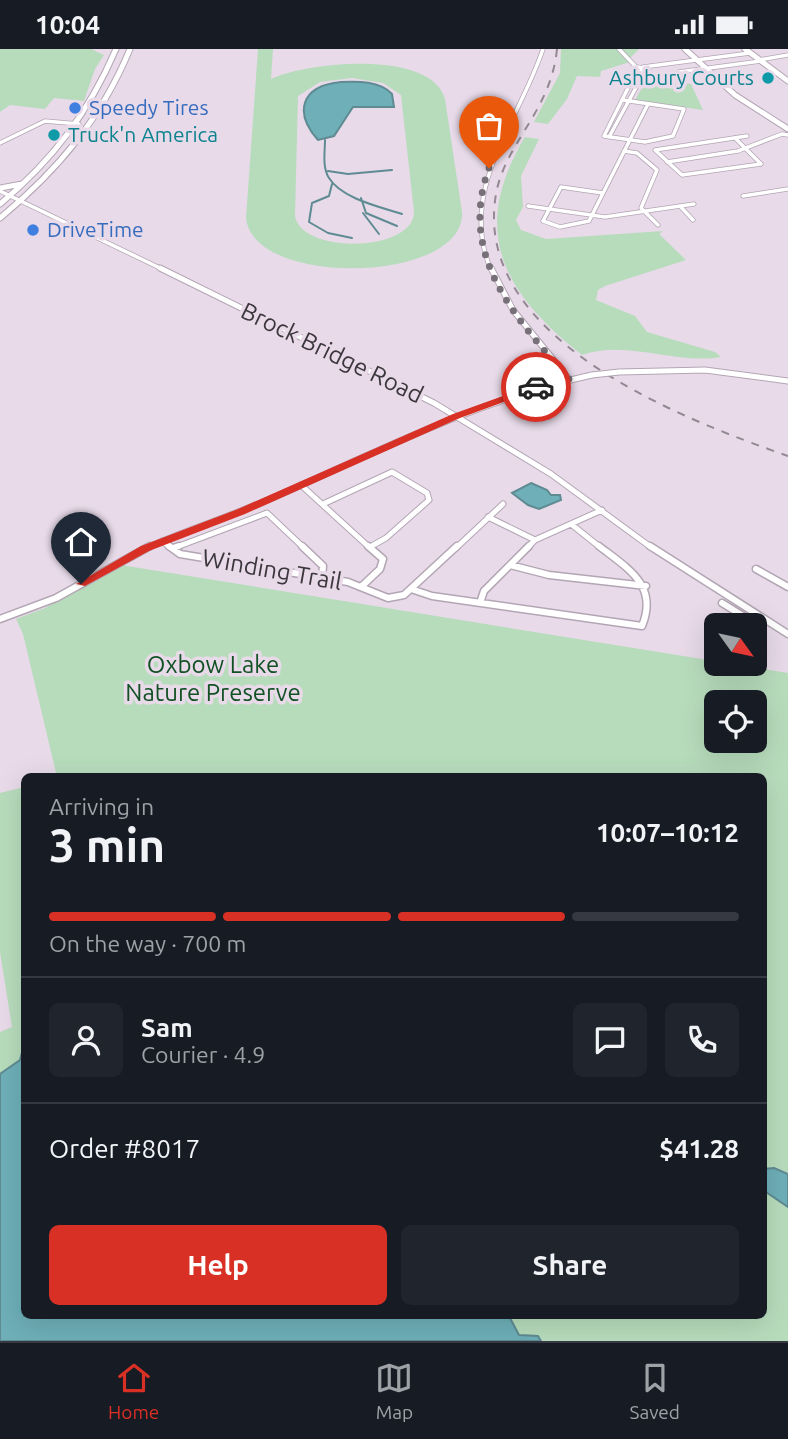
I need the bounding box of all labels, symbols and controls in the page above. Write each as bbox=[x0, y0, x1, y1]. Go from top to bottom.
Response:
text: 10:04 bbox=[35, 10, 100, 39]
place label: Ashbury Courts bbox=[609, 65, 754, 89]
marker: Ashbury Courts bbox=[760, 70, 776, 86]
place label: Speedy Tires bbox=[89, 95, 209, 119]
pin bbox=[459, 96, 519, 168]
marker: Speedy Tires bbox=[67, 100, 83, 116]
icon: bag bbox=[470, 107, 508, 145]
place label: Truck'n America bbox=[68, 122, 218, 146]
marker: Truck'n America bbox=[46, 127, 62, 143]
place label: DriveTime bbox=[47, 217, 144, 241]
marker: DriveTime bbox=[25, 222, 41, 238]
street label: Brock Bridge Road bbox=[237, 297, 428, 408]
courier bbox=[501, 352, 571, 422]
icon: car bbox=[517, 368, 555, 406]
pin bbox=[51, 512, 111, 584]
icon: home bbox=[62, 523, 100, 561]
street label: Winding Trail bbox=[200, 544, 344, 595]
north arrow bbox=[704, 613, 766, 675]
map controls bbox=[704, 613, 767, 753]
park label: Oxbow Lake Nature Preserve bbox=[125, 651, 301, 706]
button: locate bbox=[704, 690, 767, 753]
text: Arriving in bbox=[49, 794, 154, 819]
text: 10:07–10:12 bbox=[596, 818, 739, 847]
text: 3 min bbox=[49, 819, 165, 871]
text: On the way · 700 m bbox=[49, 931, 246, 956]
button: person bbox=[49, 1003, 123, 1077]
button: chat bbox=[573, 1003, 647, 1077]
button: phone bbox=[665, 1003, 739, 1077]
text: Sam bbox=[141, 1013, 193, 1042]
text: Courier · 4.9 bbox=[141, 1042, 265, 1067]
text: Order #8017 bbox=[49, 1134, 200, 1163]
text: $41.28 bbox=[659, 1134, 739, 1163]
button: Help bbox=[49, 1225, 387, 1305]
button: Share bbox=[401, 1225, 739, 1305]
tab: Home bbox=[108, 1359, 159, 1423]
tab: Map bbox=[375, 1359, 413, 1423]
tab: Saved bbox=[629, 1359, 680, 1423]

